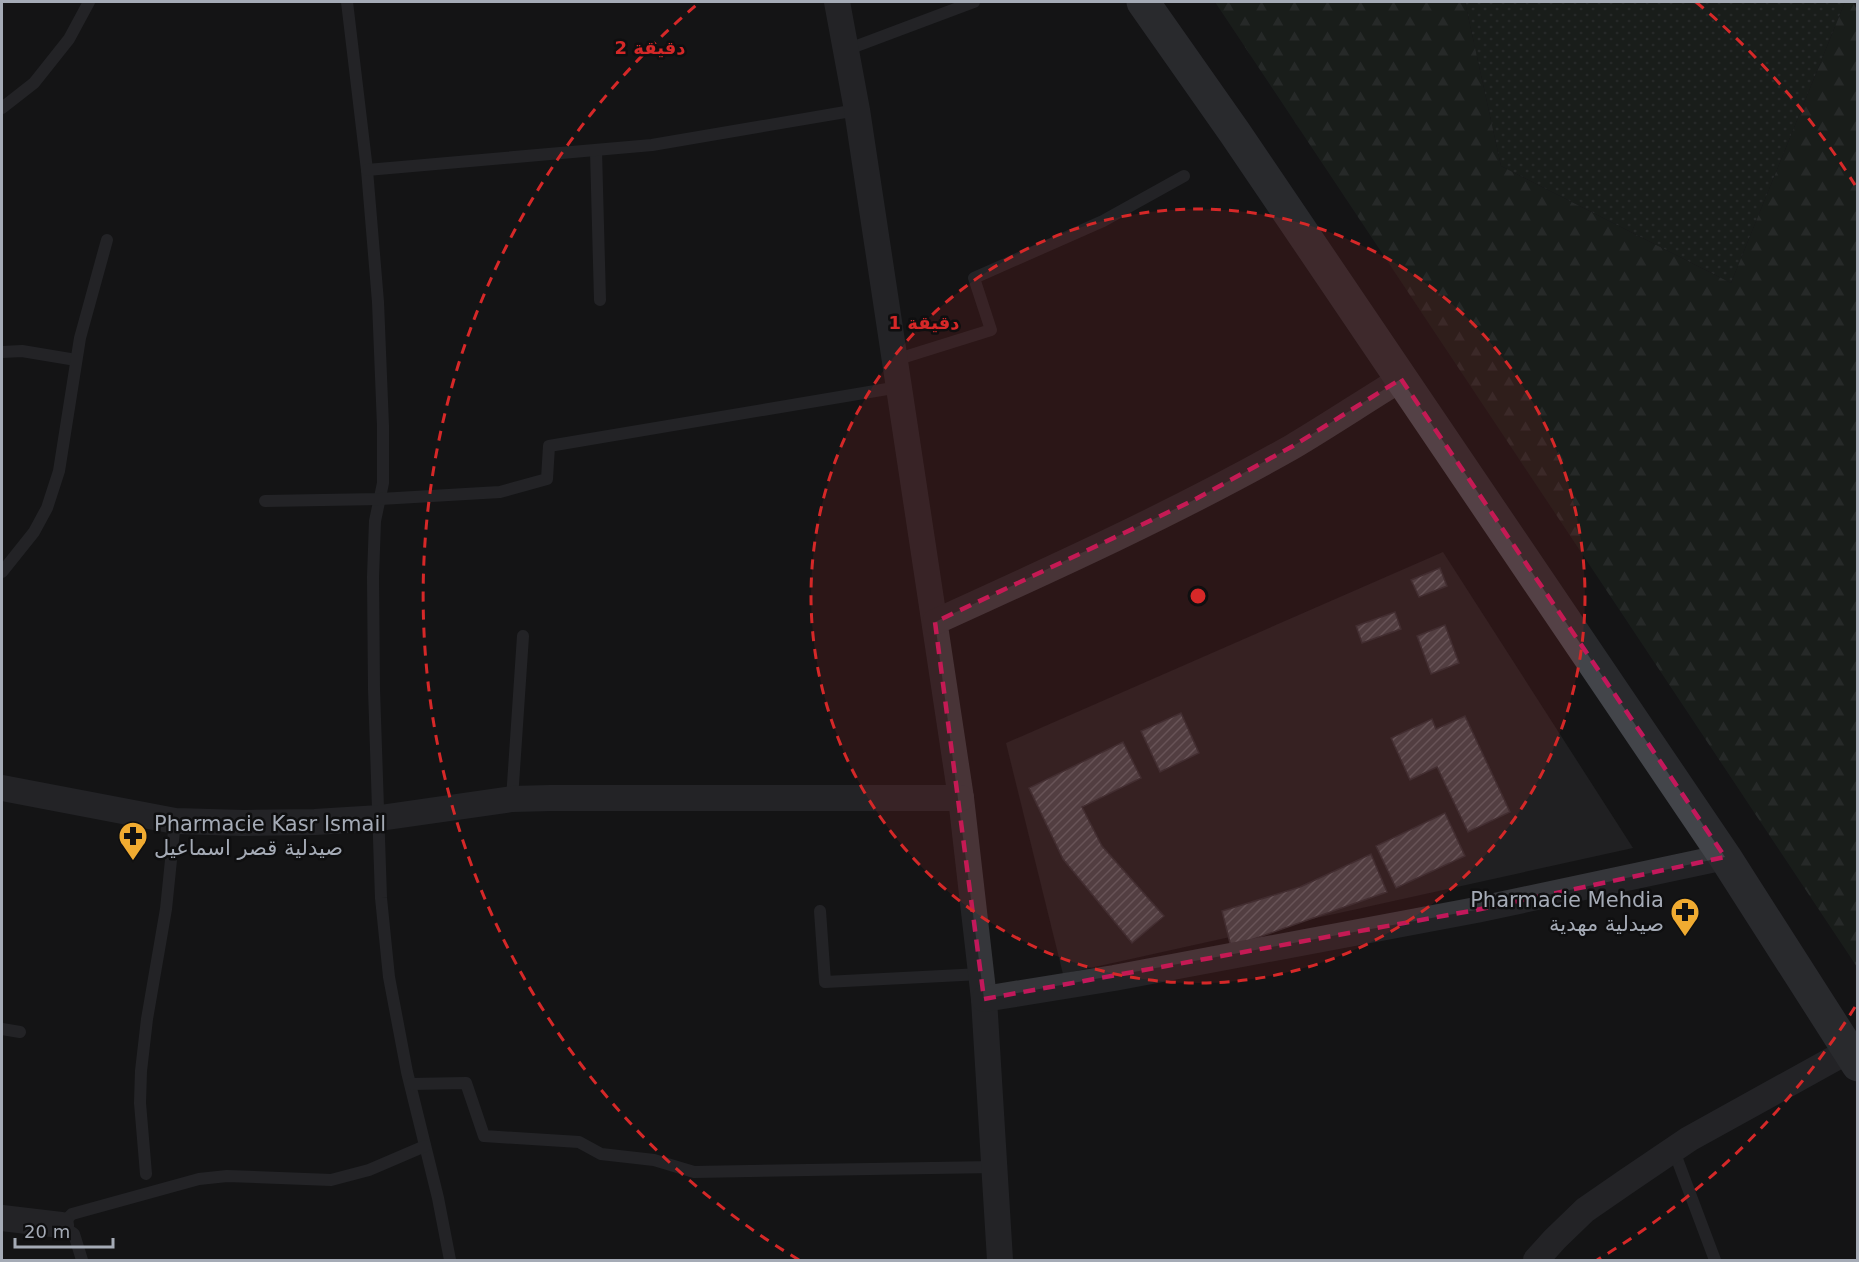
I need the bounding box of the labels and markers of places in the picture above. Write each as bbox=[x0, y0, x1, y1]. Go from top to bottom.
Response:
centre of rings bbox=[1188, 586, 1208, 606]
place label: Pharmacie Kasr Ismail صيدلية قصر اسماعيل bbox=[154, 812, 386, 860]
pharmacy icon: Pharmacie Kasr Ismail صيدلية قصر اسماعيل bbox=[117, 820, 149, 862]
place label: Pharmacie Mehdia صيدلية مهدية bbox=[1470, 888, 1664, 936]
pharmacy icon: Pharmacie Mehdia صيدلية مهدية bbox=[1669, 896, 1701, 938]

